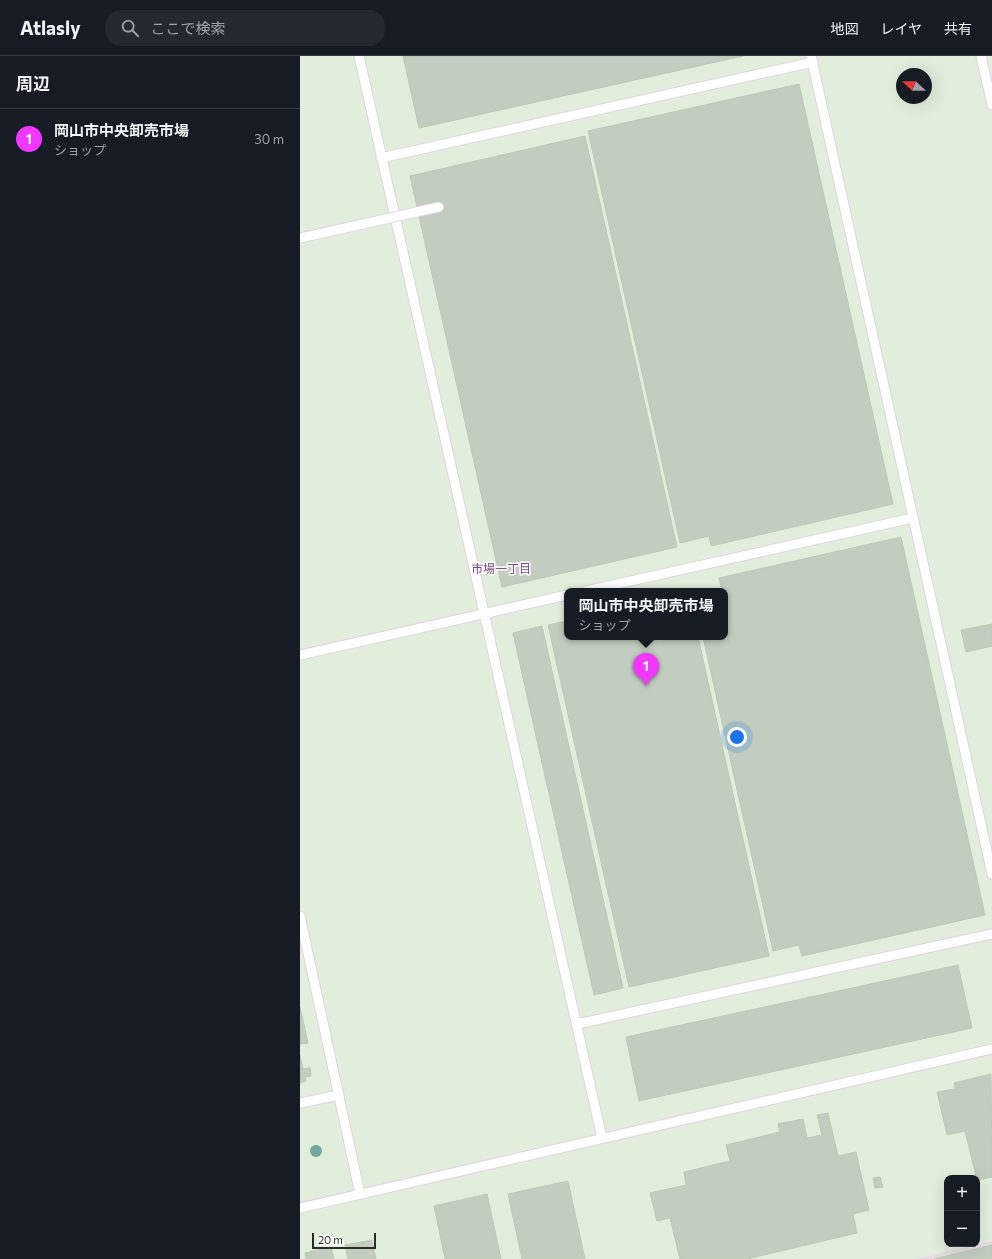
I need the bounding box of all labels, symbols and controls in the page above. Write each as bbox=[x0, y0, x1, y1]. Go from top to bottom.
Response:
search box bbox=[105, 10, 385, 46]
text: Atlasly bbox=[20, 16, 81, 39]
icon: search bbox=[119, 17, 141, 39]
text: ここで検索 bbox=[151, 19, 226, 37]
text: 地図 bbox=[830, 20, 858, 37]
text: レイヤ bbox=[880, 20, 922, 37]
text: 共有 bbox=[944, 20, 972, 37]
north arrow bbox=[896, 68, 932, 104]
text: 周辺 bbox=[16, 73, 50, 94]
text: 岡山市中央卸売市場 bbox=[54, 121, 189, 139]
text: 1 bbox=[26, 131, 32, 147]
text: 30 m bbox=[254, 131, 284, 147]
text: ショップ bbox=[54, 142, 106, 158]
district label: 市場一丁目 bbox=[471, 561, 531, 575]
popup bbox=[564, 588, 728, 640]
text: 岡山市中央卸売市場 bbox=[578, 596, 714, 614]
text: ショップ bbox=[578, 617, 631, 633]
pin: 1 bbox=[633, 653, 659, 686]
your location bbox=[727, 727, 747, 747]
map controls bbox=[944, 1175, 980, 1247]
button: + bbox=[944, 1175, 980, 1211]
button: − bbox=[944, 1211, 980, 1247]
scale bar bbox=[312, 1231, 376, 1250]
text: 20 m bbox=[318, 1233, 343, 1246]

